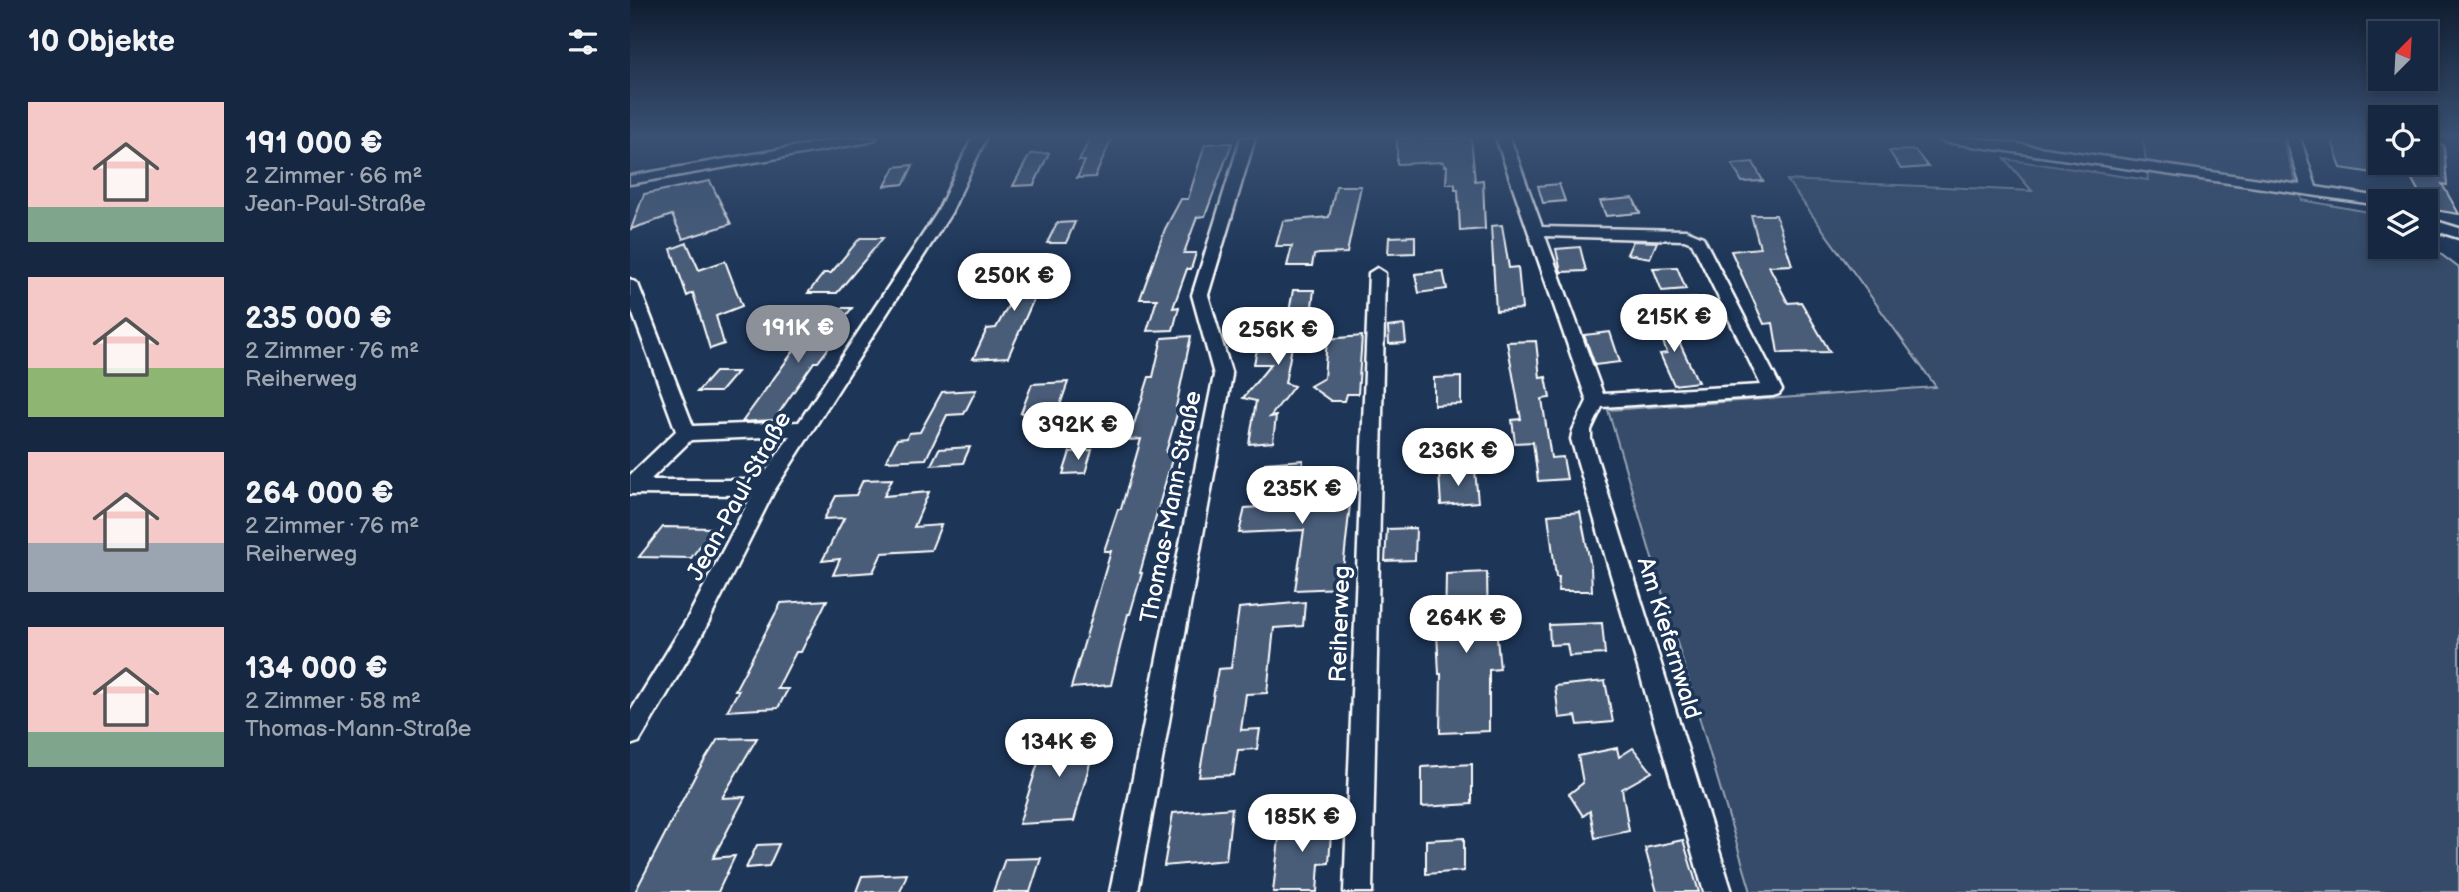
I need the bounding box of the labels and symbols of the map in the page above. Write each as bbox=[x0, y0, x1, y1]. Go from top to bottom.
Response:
north arrow bbox=[2368, 21, 2438, 91]
pin: 250K € bbox=[957, 254, 1071, 313]
pin: 215K € bbox=[1617, 294, 1731, 354]
pin: 191K € bbox=[741, 306, 855, 365]
pin: 256K € bbox=[1221, 308, 1335, 367]
street label: Thomas-Mann-Straße bbox=[1134, 388, 1208, 626]
pin: 392K € bbox=[1021, 402, 1135, 462]
street label: Jean-Paul-Straße bbox=[681, 406, 797, 586]
pin: 236K € bbox=[1401, 428, 1515, 488]
pin: 235K € bbox=[1245, 466, 1359, 526]
street label: Am Kiefernwald bbox=[1631, 554, 1707, 722]
street label: Reiherweg bbox=[1323, 565, 1357, 683]
pin: 264K € bbox=[1409, 596, 1523, 655]
pin: 134K € bbox=[1002, 720, 1116, 779]
pin: 185K € bbox=[1245, 794, 1359, 854]

